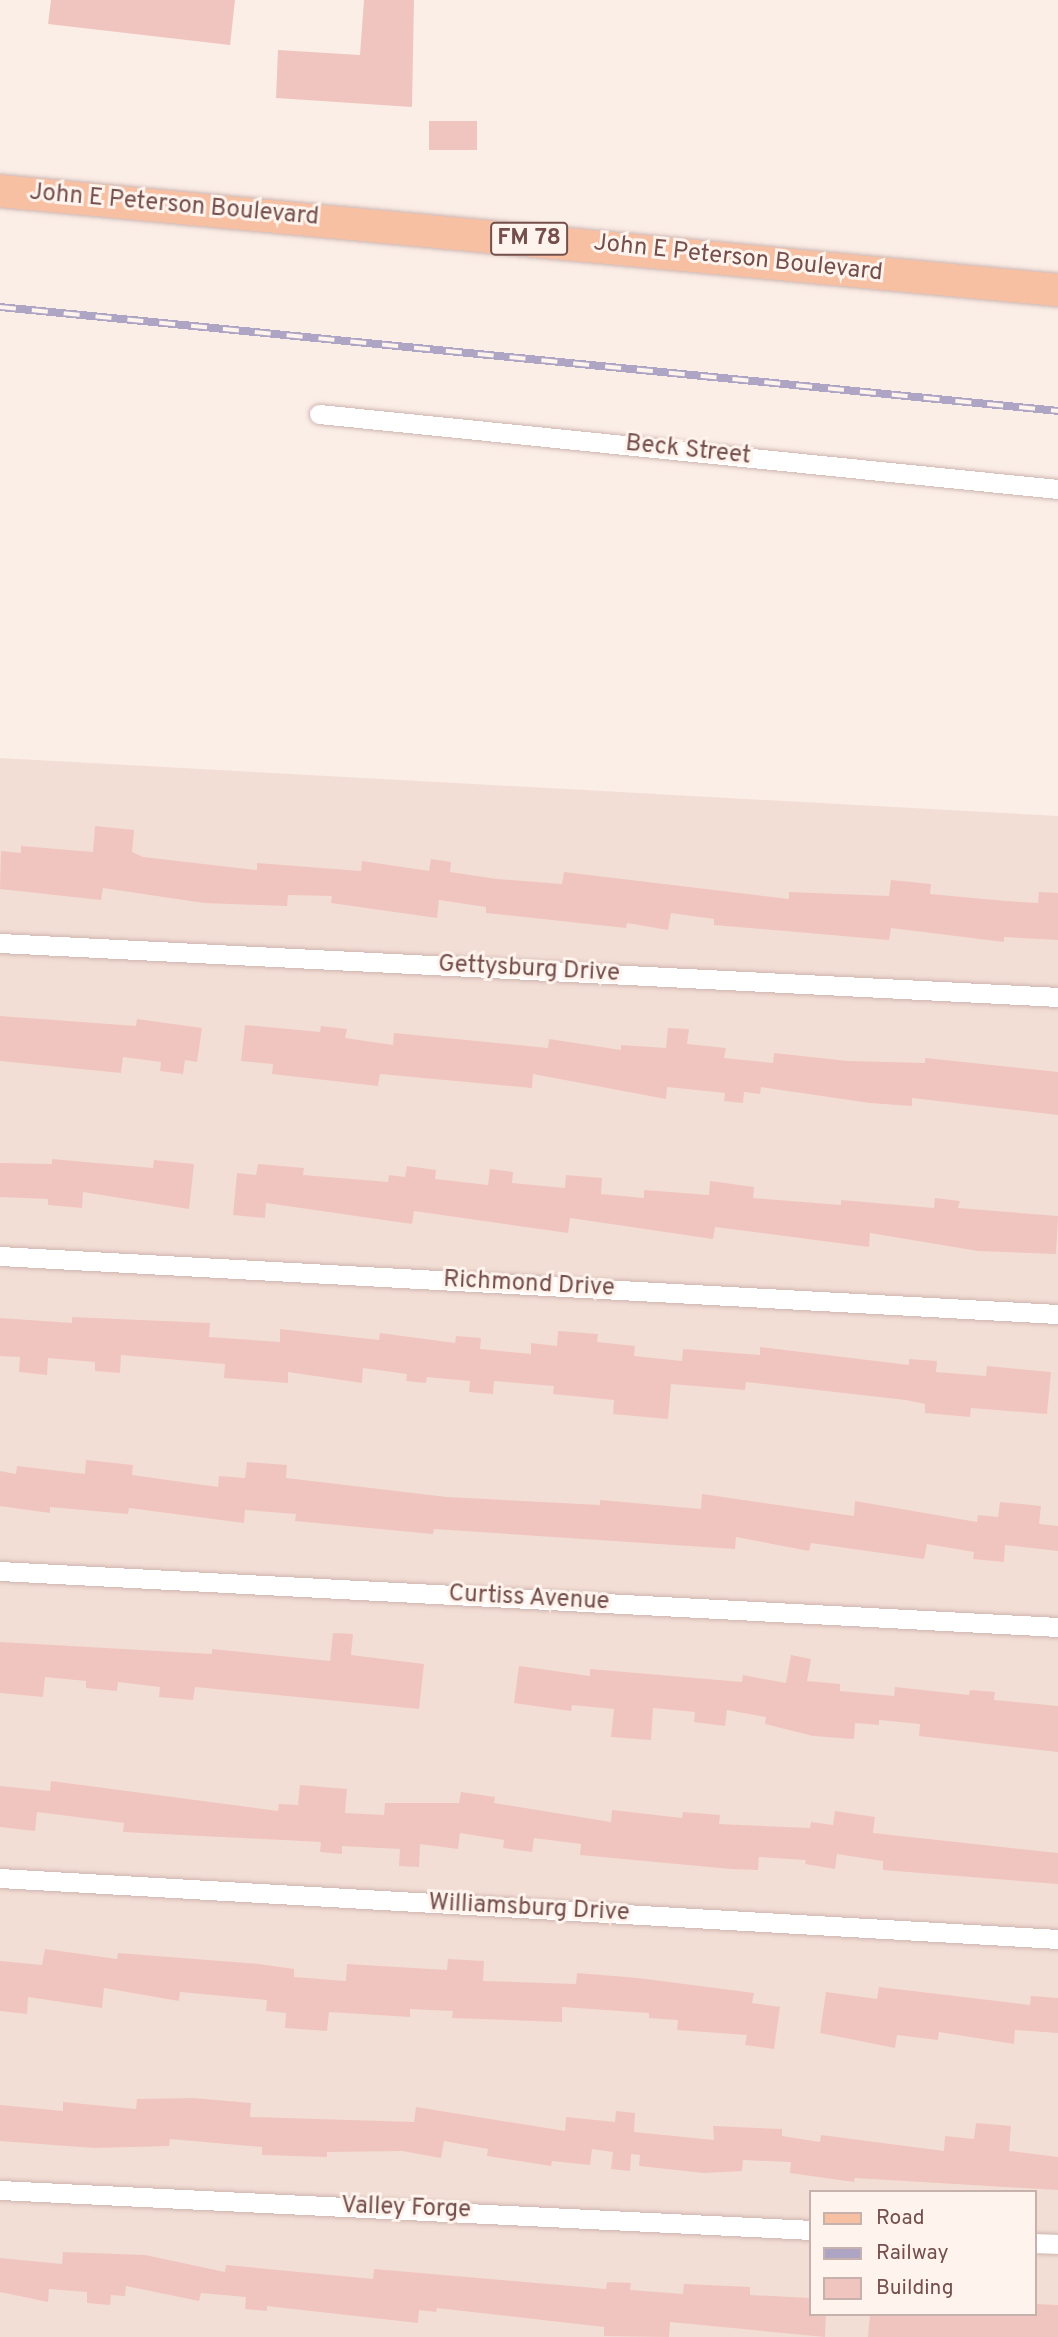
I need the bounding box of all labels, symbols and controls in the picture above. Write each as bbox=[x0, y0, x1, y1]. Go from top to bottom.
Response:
street label: John E Peterson Boulevard bbox=[28, 179, 320, 233]
road number: FM 78 bbox=[489, 220, 569, 258]
street label: John E Peterson Boulevard bbox=[592, 230, 884, 288]
street label: Beck Street bbox=[624, 430, 752, 472]
street label: Gettysburg Drive bbox=[437, 951, 621, 989]
street label: Richmond Drive bbox=[443, 1266, 615, 1304]
street label: Curtiss Avenue bbox=[447, 1580, 611, 1618]
street label: Williamsburg Drive bbox=[428, 1889, 630, 1929]
legend bbox=[810, 2190, 1037, 2316]
street label: Valley Forge bbox=[341, 2192, 471, 2226]
text: Road bbox=[876, 2205, 925, 2232]
text: Railway bbox=[876, 2240, 949, 2267]
text: Building bbox=[876, 2275, 954, 2302]

